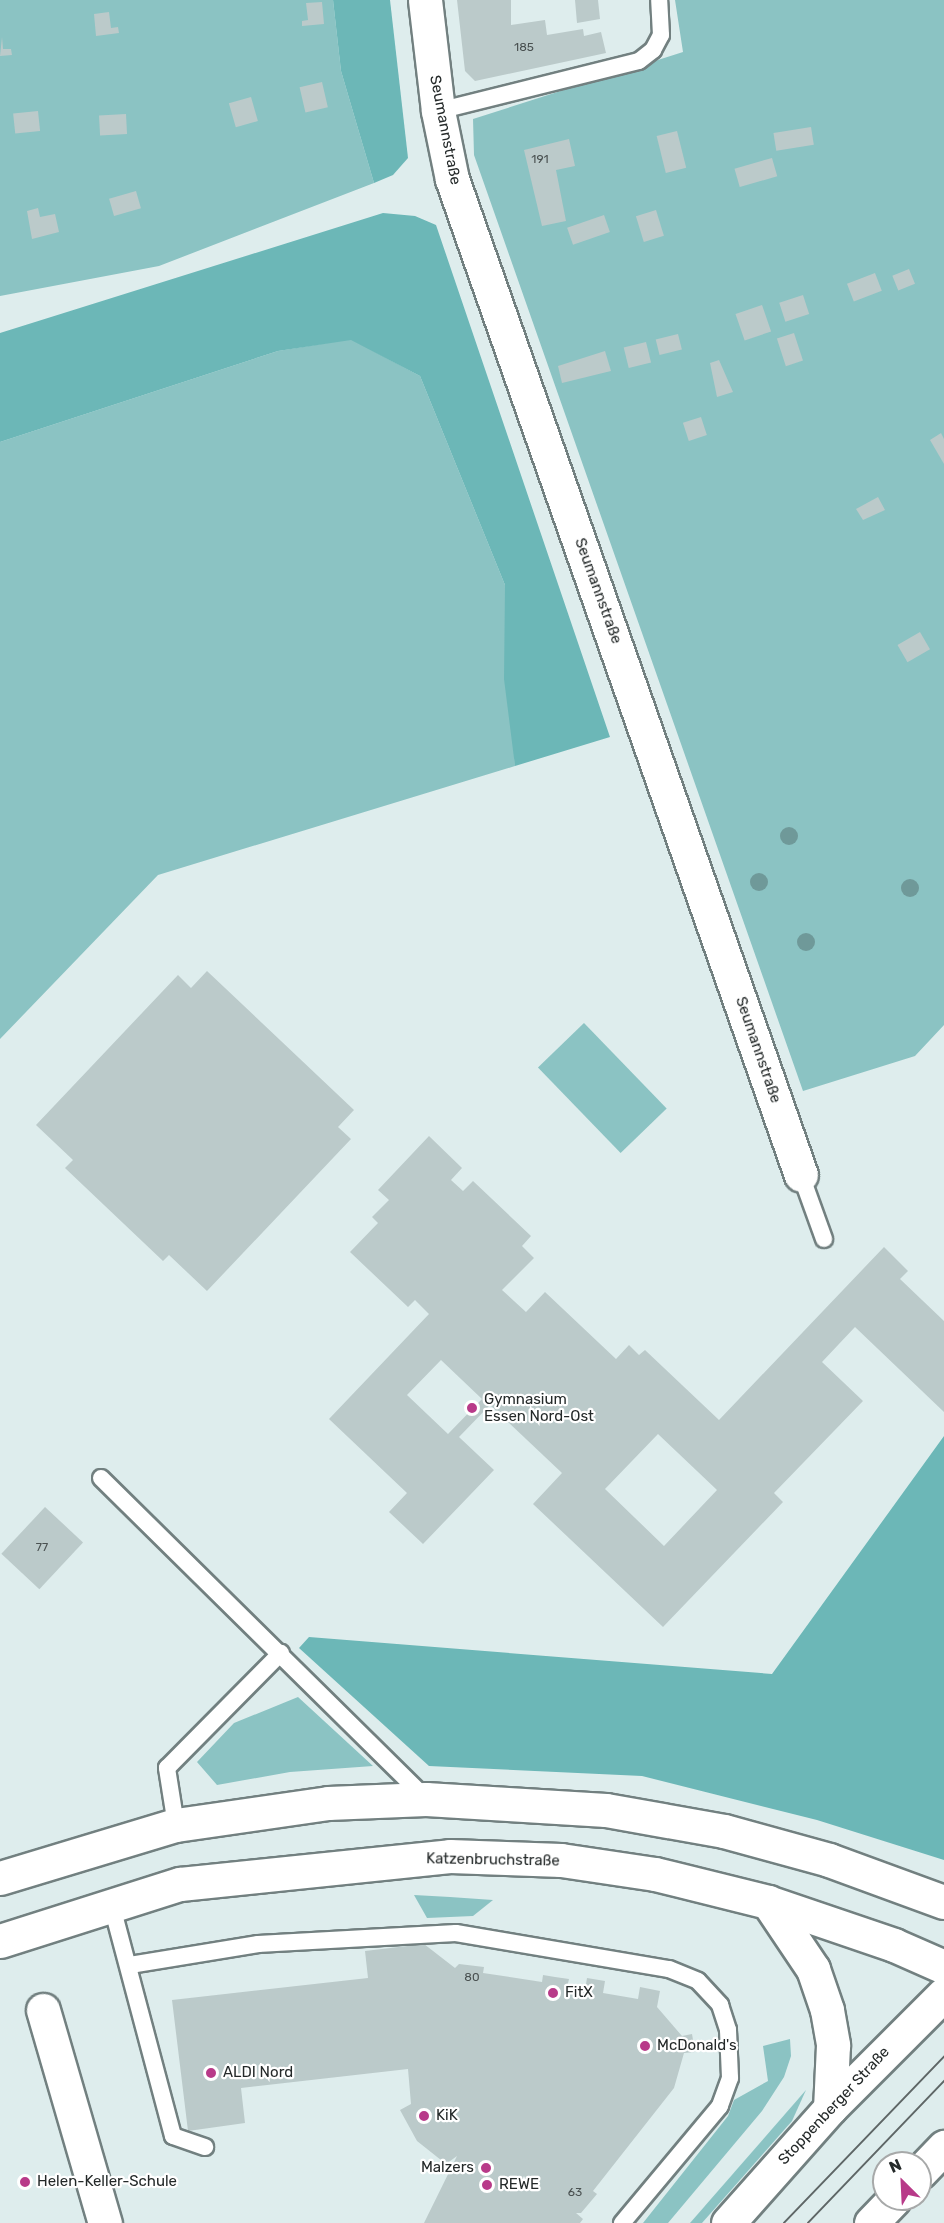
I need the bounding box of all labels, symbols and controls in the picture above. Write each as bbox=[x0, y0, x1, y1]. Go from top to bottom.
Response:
house number: 185 bbox=[514, 41, 534, 55]
street label: Seumannstraße bbox=[426, 74, 464, 186]
house number: 191 bbox=[531, 153, 549, 167]
street label: Seumannstraße bbox=[571, 536, 625, 646]
street label: Seumannstraße bbox=[731, 995, 785, 1105]
place label: Gymnasium Essen Nord-Ost bbox=[484, 1390, 594, 1425]
marker: Gymnasium Essen Nord-Ost bbox=[465, 1401, 479, 1415]
house number: 77 bbox=[36, 1541, 48, 1555]
street label: Katzenbruchstraße bbox=[426, 1850, 560, 1870]
house number: 80 bbox=[464, 1971, 480, 1985]
place label: FitX bbox=[565, 1984, 593, 2002]
marker: FitX bbox=[546, 1986, 560, 2000]
place label: McDonald's bbox=[657, 2037, 737, 2055]
marker: McDonald's bbox=[638, 2039, 652, 2053]
street label: Stoppenberger Straße bbox=[775, 2043, 893, 2169]
place label: ALDI Nord bbox=[223, 2064, 293, 2082]
marker: ALDI Nord bbox=[204, 2066, 218, 2080]
place label: KiK bbox=[436, 2107, 458, 2125]
marker: KiK bbox=[417, 2109, 431, 2123]
north arrow bbox=[872, 2151, 932, 2211]
text: N bbox=[886, 2155, 904, 2177]
place label: Malzers bbox=[421, 2159, 474, 2177]
marker: Malzers bbox=[479, 2161, 493, 2175]
place label: Helen-Keller-Schule bbox=[37, 2173, 177, 2191]
marker: Helen-Keller-Schule bbox=[18, 2175, 32, 2189]
place label: REWE bbox=[499, 2176, 539, 2194]
marker: REWE bbox=[480, 2178, 494, 2192]
house number: 63 bbox=[568, 2186, 582, 2200]

